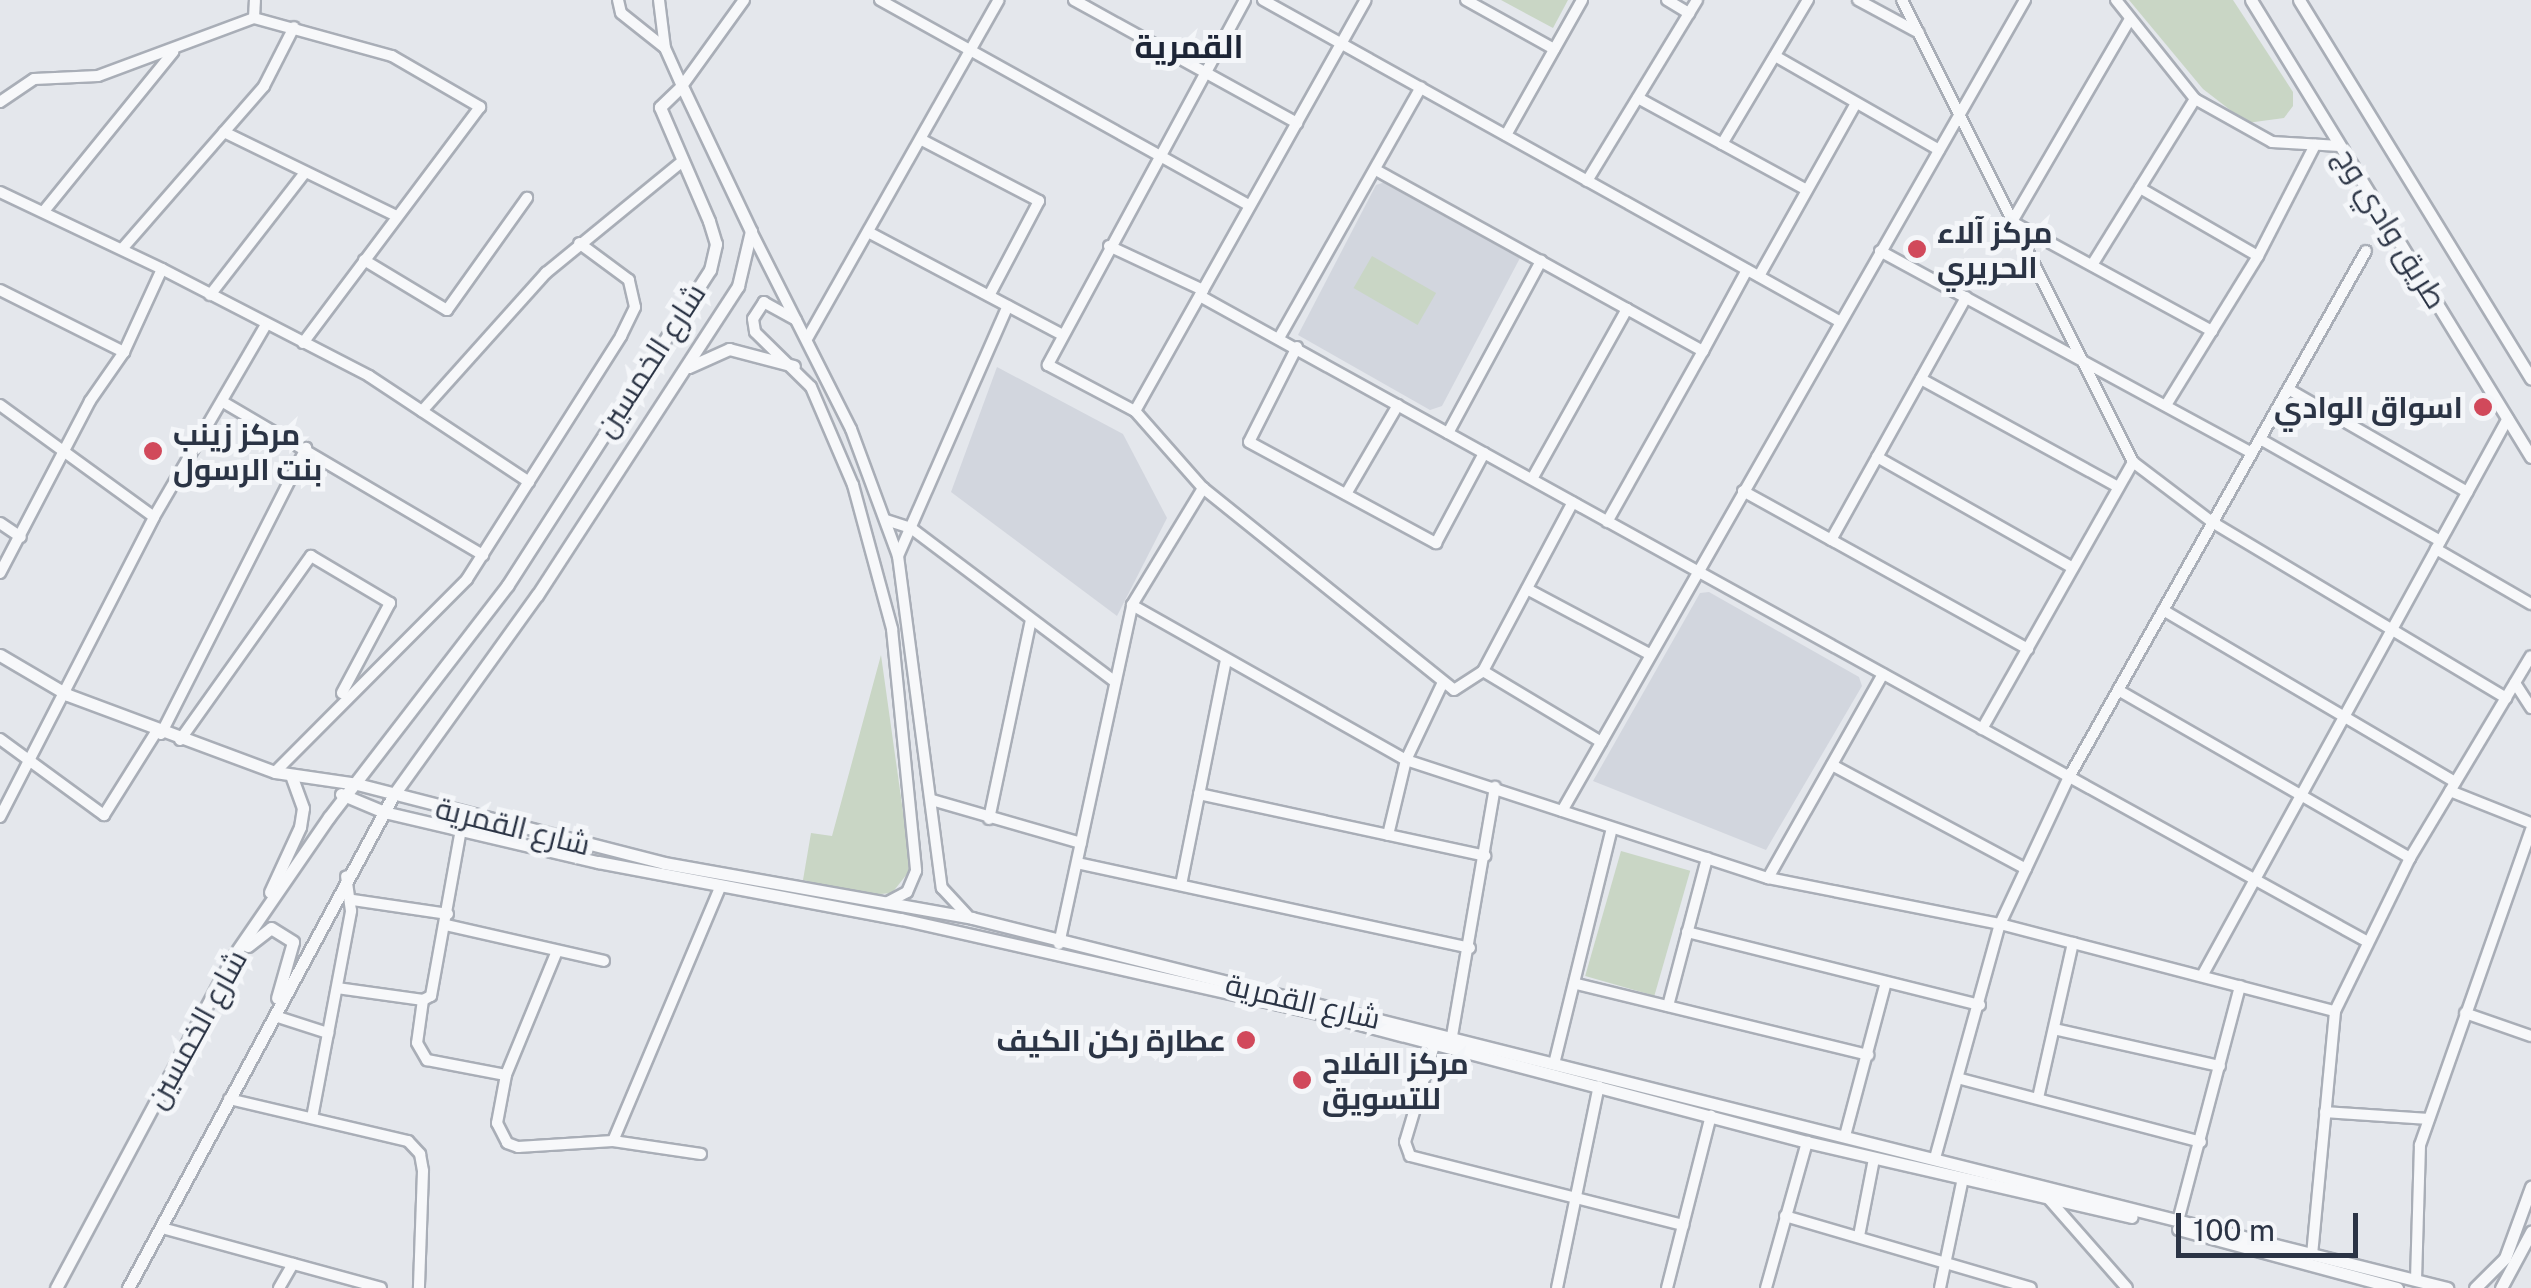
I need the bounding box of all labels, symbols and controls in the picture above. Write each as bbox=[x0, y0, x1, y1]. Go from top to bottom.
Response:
district label: القمرية bbox=[1135, 28, 1243, 66]
street label: طريق وادي وج bbox=[2327, 141, 2455, 315]
place label: مركز آلاء الحريري bbox=[1937, 214, 2053, 284]
marker: مركز آلاء الحريري bbox=[1906, 238, 1928, 260]
street label: شارع الخمسين bbox=[587, 277, 713, 443]
place label: اسواق الوادي bbox=[2274, 389, 2463, 425]
marker: اسواق الوادي bbox=[2472, 396, 2494, 418]
place label: مركز زينب بنت الرسول bbox=[173, 416, 322, 486]
marker: مركز زينب بنت الرسول bbox=[142, 440, 164, 462]
street label: شارع القمرية bbox=[432, 789, 594, 863]
street label: شارع الخمسين bbox=[138, 943, 254, 1115]
street label: شارع القمرية bbox=[1222, 966, 1384, 1036]
place label: عطارة ركن الكيف bbox=[996, 1022, 1226, 1058]
marker: عطارة ركن الكيف bbox=[1235, 1029, 1257, 1051]
place label: مركز الفلاح للتسويق bbox=[1322, 1045, 1469, 1116]
marker: مركز الفلاح للتسويق bbox=[1291, 1069, 1313, 1091]
scale bar bbox=[2181, 1193, 2364, 1255]
text: 100 m bbox=[2193, 1212, 2275, 1248]

